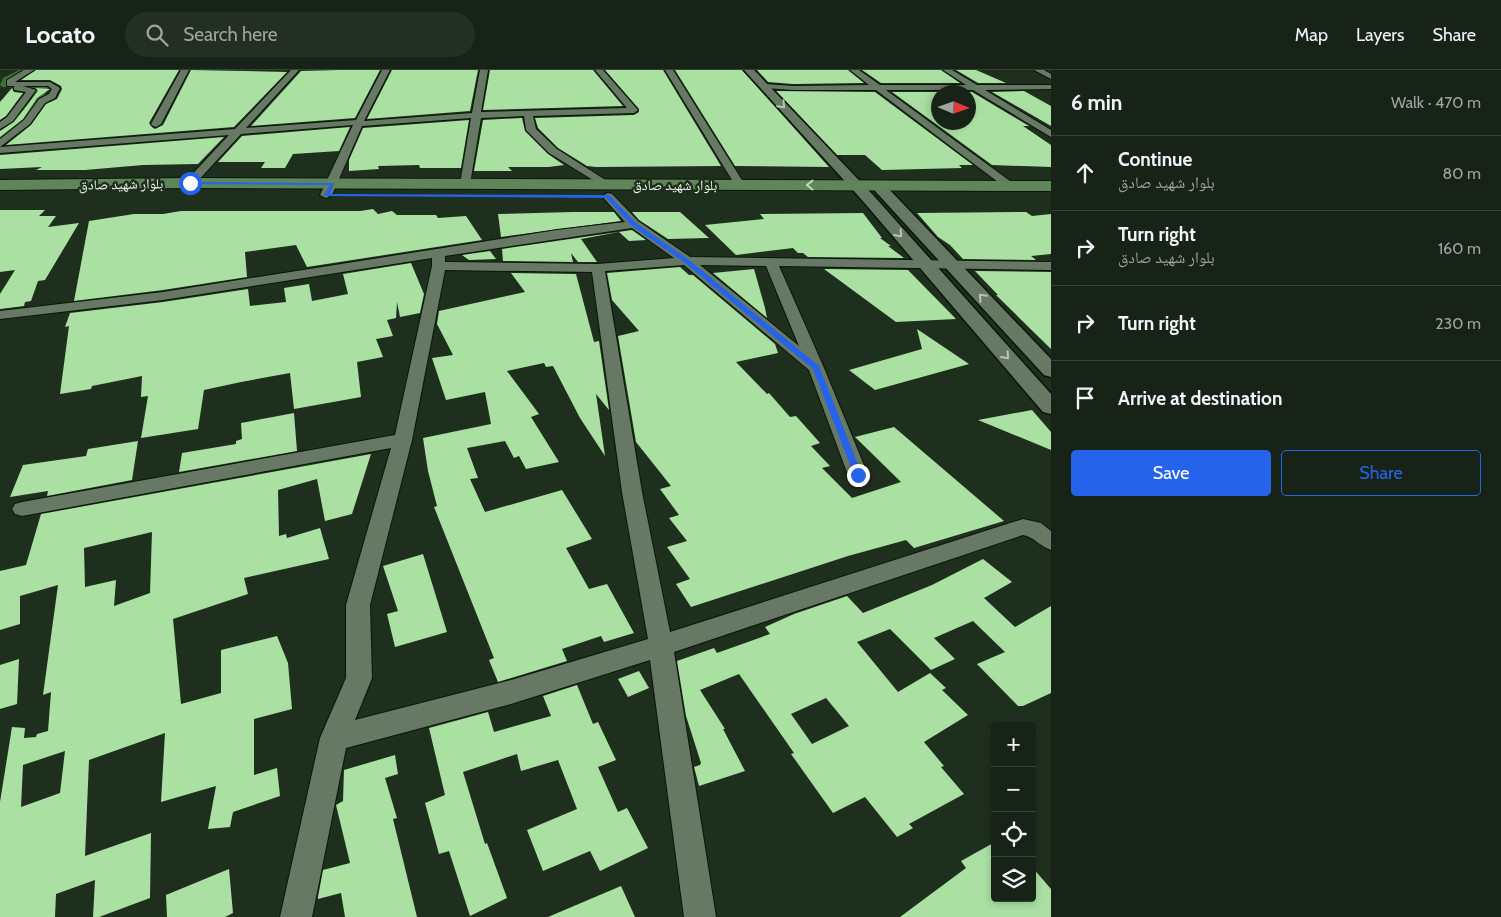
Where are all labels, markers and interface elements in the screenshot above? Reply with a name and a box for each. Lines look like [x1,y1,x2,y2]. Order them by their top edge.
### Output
search box [125,12,475,57]
text: Locato [25,20,95,49]
icon: search [143,21,171,49]
text: Search here [183,23,278,46]
text: Map [1295,24,1328,46]
text: Layers [1356,24,1405,46]
text: Share [1433,24,1476,46]
north arrow [931,85,976,130]
text: 6 min [1071,90,1122,115]
text: Walk · 470 m [1391,93,1481,112]
one-way arrow [777,100,786,109]
text: Continue [1118,148,1192,171]
icon: ahead [1071,159,1099,187]
text: 80 m [1443,164,1481,183]
route start [179,172,202,195]
text: بلوار شهید صادق [1118,173,1215,192]
street label: بلوار شهید صادق [79,174,164,194]
street label: بلوار شهید صادق [633,176,717,194]
one-way arrow [806,180,814,190]
text: Turn right [1118,223,1196,246]
one-way arrow [893,228,901,237]
icon: right [1071,234,1099,262]
text: 160 m [1438,239,1481,258]
text: بلوار شهید صادق [1118,248,1215,267]
one-way arrow [979,294,988,303]
icon: right [1071,309,1099,337]
text: Turn right [1118,312,1196,335]
text: 230 m [1435,314,1481,333]
one-way arrow [1000,350,1009,359]
icon: arrive [1071,384,1099,412]
text: Arrive at destination [1118,387,1282,410]
button: Save [1071,450,1271,496]
button: Share [1281,450,1481,496]
route end [847,464,870,487]
map controls [991,722,1036,902]
button: + [991,722,1036,767]
button: − [991,767,1036,812]
button: locate [991,812,1036,857]
button: layers [991,857,1036,902]

